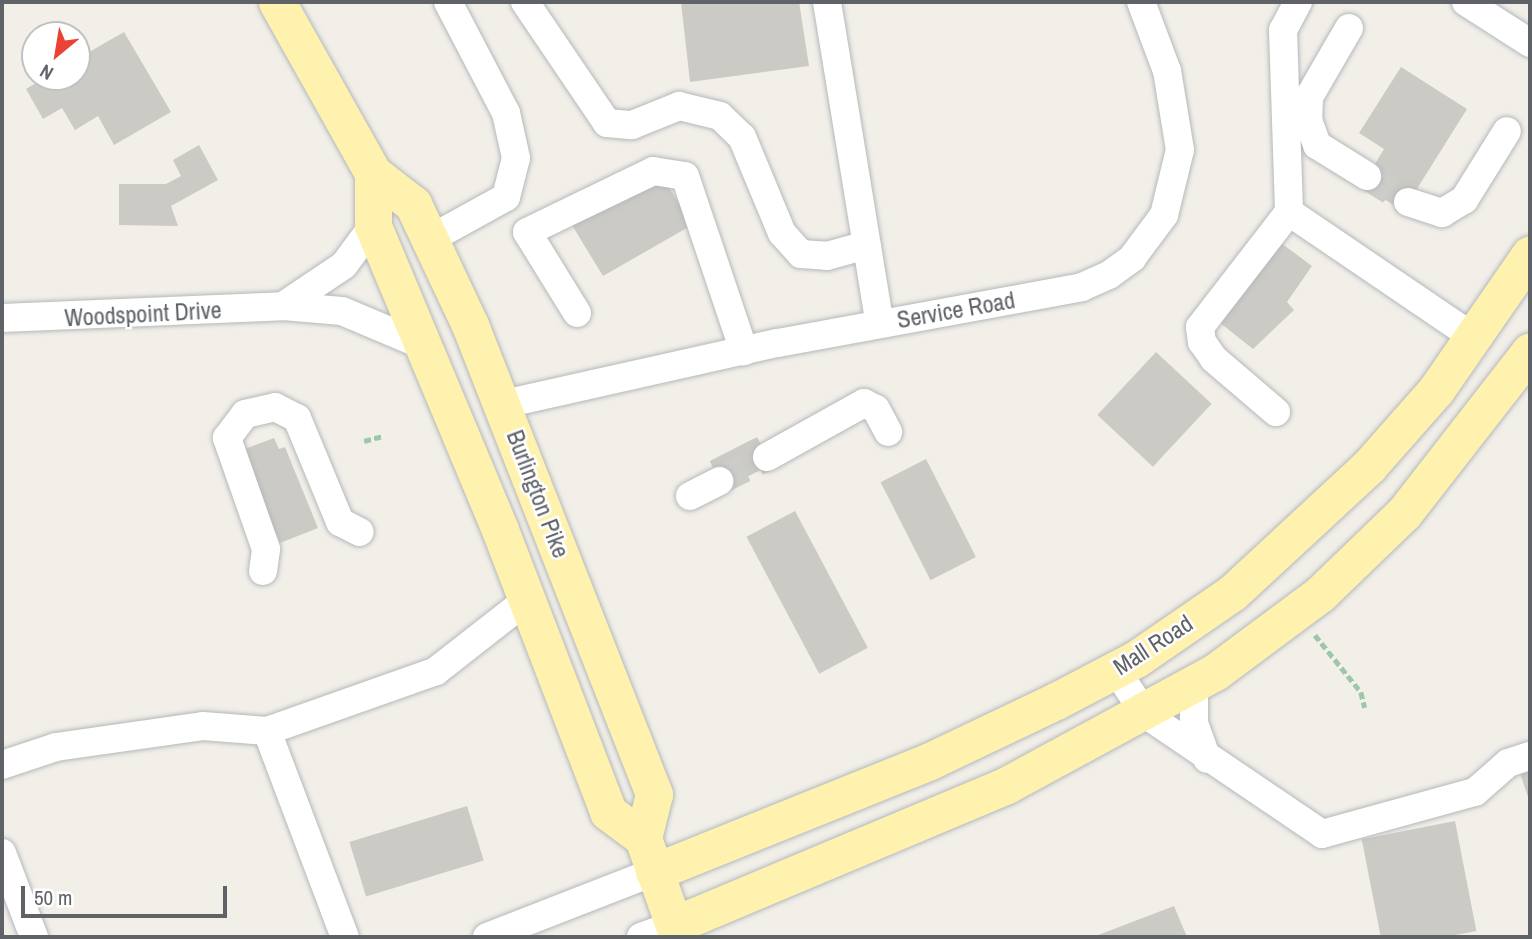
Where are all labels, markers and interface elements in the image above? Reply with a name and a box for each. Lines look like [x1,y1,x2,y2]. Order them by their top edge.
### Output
north arrow [21,21,91,91]
text: N [35,58,58,87]
street label: Service Road [895,285,1017,335]
street label: Woodspoint Drive [64,296,222,332]
street label: Burlington Pike [500,426,576,562]
street label: Mall Road [1108,609,1198,681]
scale bar [24,872,231,916]
text: 50 m [34,883,72,912]

